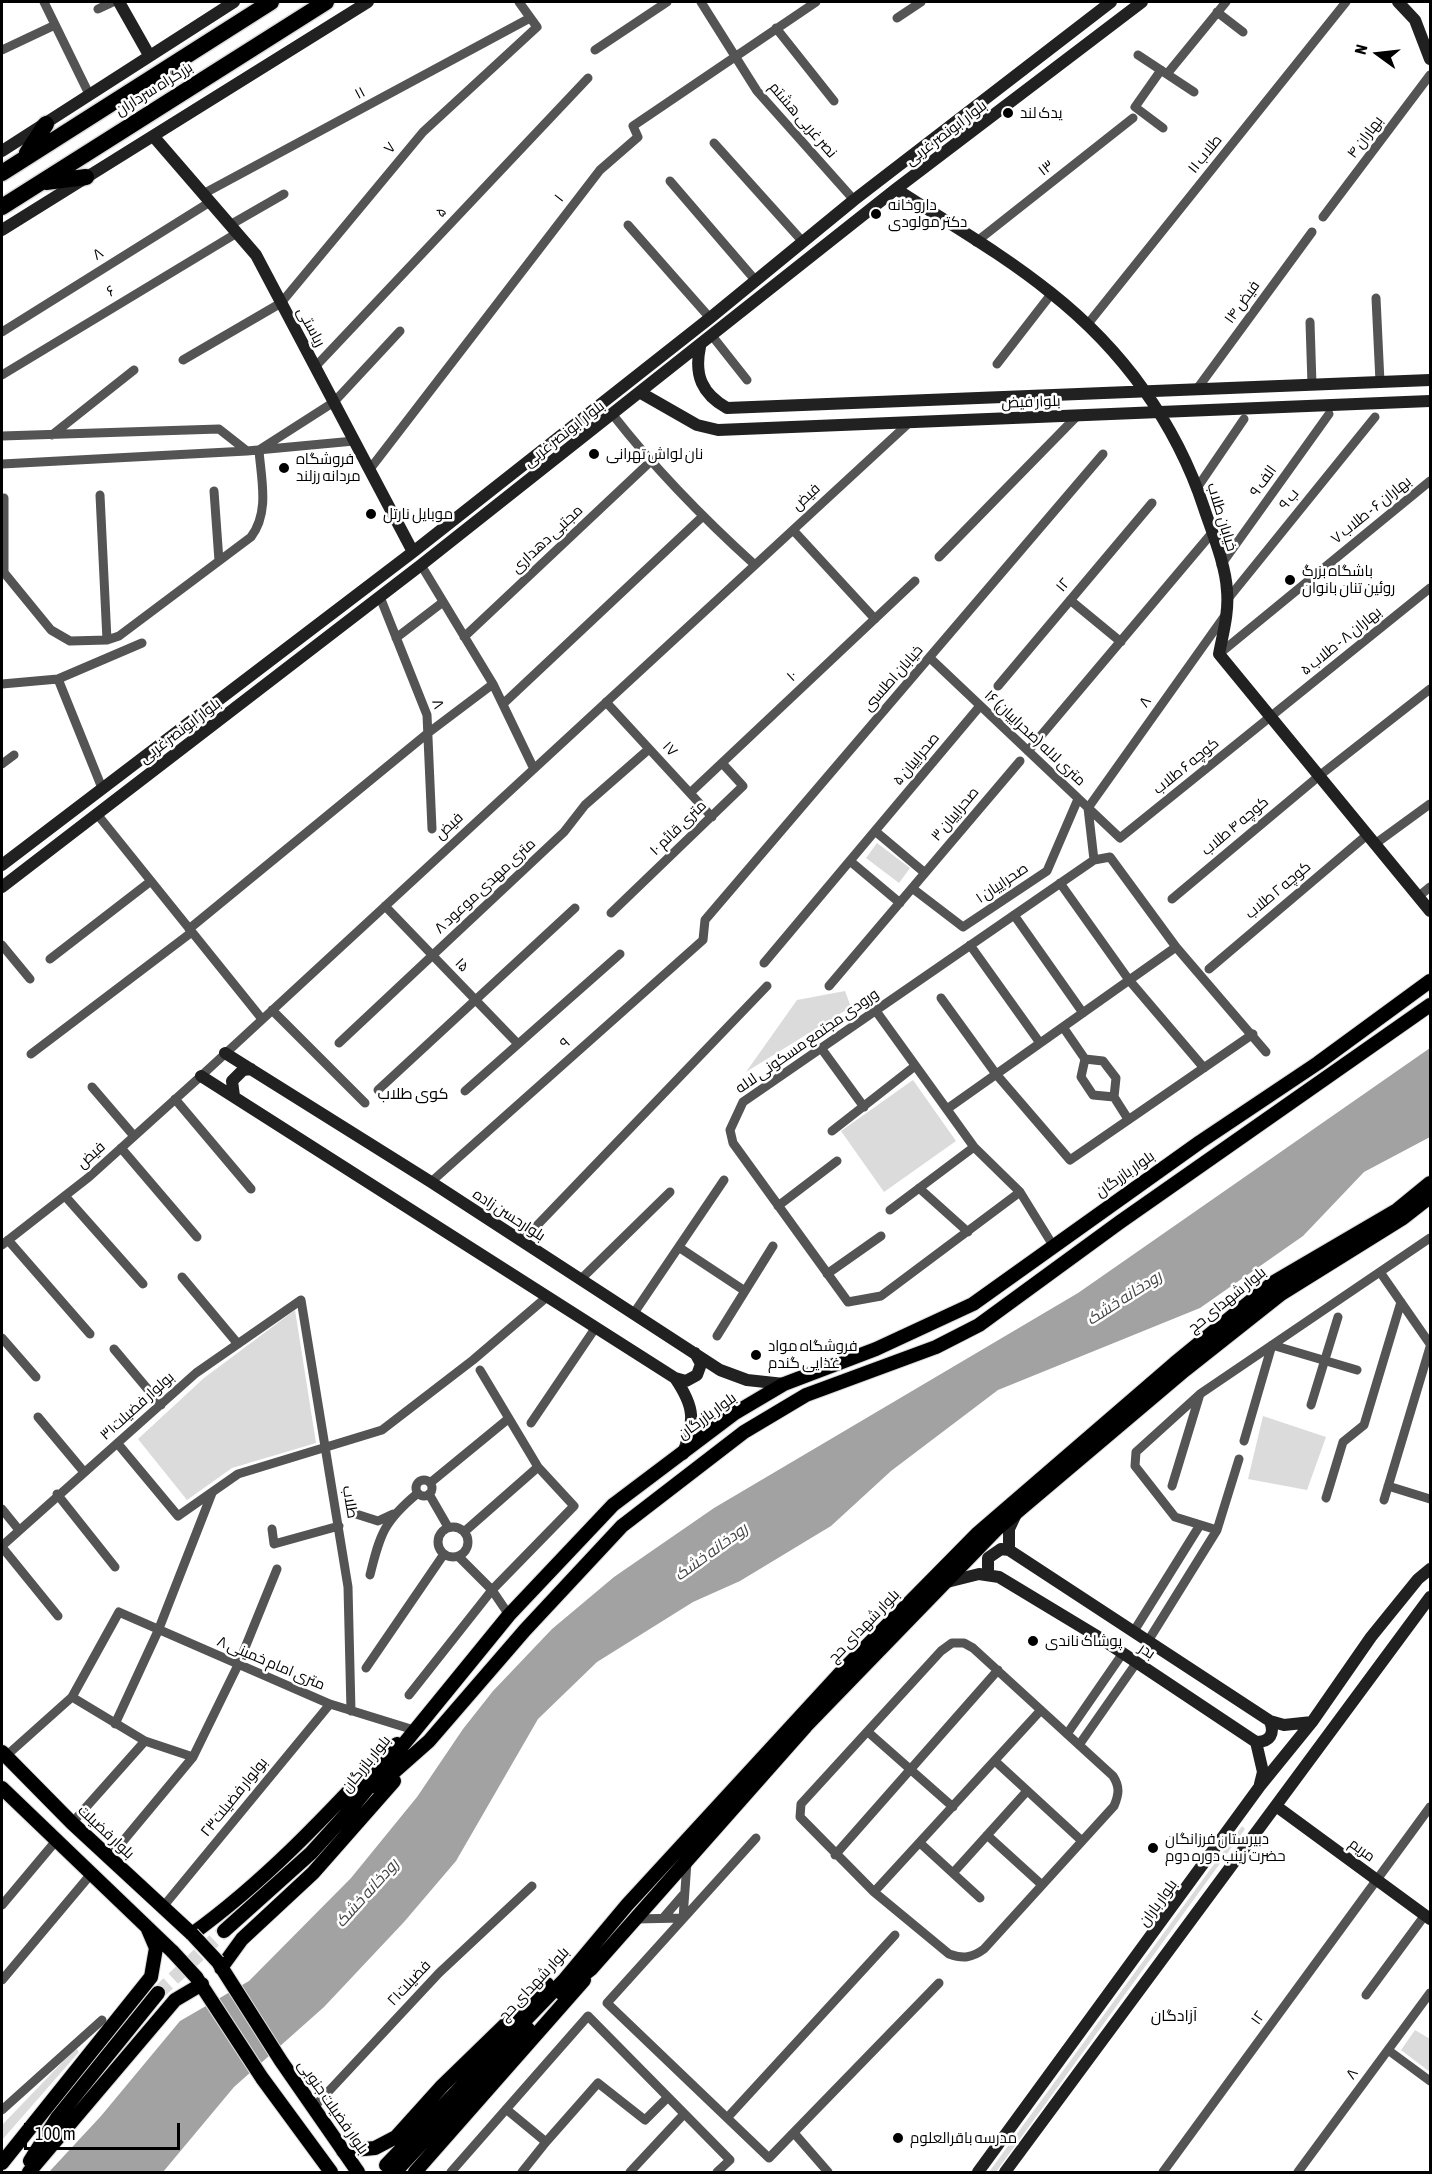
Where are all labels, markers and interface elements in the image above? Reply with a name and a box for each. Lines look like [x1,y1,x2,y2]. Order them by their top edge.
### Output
north arrow [1348,24,1408,84]
text: N [1351,42,1371,56]
street label: بزرگراه سرداران [112,58,196,120]
street label: نصر غربی هشتم [765,78,841,162]
street label: ۱۱ [352,83,368,103]
street label: بلوار ابونصر غربی [902,96,990,170]
place label: یدک لند [1020,104,1062,122]
marker: یدک لند [1001,106,1015,120]
street label: ۴ بهاران [1343,112,1387,162]
street label: طلاب ۱۱ [1184,131,1226,177]
street label: ۷ [380,139,400,157]
street label: ۱۳ [1035,156,1057,180]
street label: ۱ [550,191,568,205]
place label: داروخانه دکتر مولودی [888,196,967,231]
street label: ۵ [432,203,450,221]
marker: داروخانه دکتر مولودی [869,207,883,221]
street label: ۸ [89,244,107,264]
street label: فیض ۱۴ [1220,277,1264,327]
street label: ۶ [103,281,119,301]
street label: ریاستی [293,304,329,350]
street label: بلوار فیض [1001,392,1061,412]
street label: بلوار ابونصر غربی [520,397,608,471]
place label: نان لواش تهرانی [606,445,703,463]
marker: نان لواش تهرانی [587,447,601,461]
place label: فروشگاه مردانه رزلند [296,450,361,485]
marker: فروشگاه مردانه رزلند [277,461,291,475]
street label: ۹ الف [1246,462,1280,500]
street label: بهاران ۶ - طلاب ۷ [1327,472,1415,548]
street label: فیض [788,480,824,514]
street label: خیابان طلاب [1203,481,1241,553]
street label: ۹ ب [1275,485,1303,513]
street label: مجتبی دهداری [507,501,587,577]
place label: موبایل نارتل [383,505,453,523]
marker: موبایل نارتل [364,507,378,521]
place label: باشگاه بزرگ روئین تنان بانوان [1302,562,1395,597]
marker: باشگاه بزرگ روئین تنان بانوان [1283,573,1297,587]
street label: ۱۲ [1052,574,1074,596]
street label: بهاران ۸ - طلاب ۵ [1297,603,1385,679]
street label: خيابان اطلسى [859,641,927,715]
street label: ۱۰ [783,667,801,685]
street label: ۱۶ متری لاله (صحراییان) [980,686,1090,790]
street label: ۸ [1135,693,1155,711]
street label: بلوار ابونصر غربی [136,694,224,768]
street label: ۸ [428,697,448,711]
street label: ۵ صحراییان [889,729,943,789]
street label: کوچه ۶ طلاب [1149,734,1223,798]
street label: ۱۷ [659,738,681,760]
street label: صحراییان ۳ [927,783,983,845]
street label: کوچه ۴ طلاب [1198,793,1272,859]
street label: ۱۰ متری قائم [646,797,710,859]
street label: فیض [431,809,467,843]
street label: ۸ متری مهدی موعود [431,835,539,937]
street label: کوچه ۲ طلاب [1242,857,1314,923]
street label: صحراییان ۱ [972,859,1032,907]
street label: ۱۵ [451,954,473,976]
street label: ورودی مجتمع مسکونی لاله [732,985,882,1097]
street label: ۹ [556,1034,574,1052]
district label: کوی طلاب [377,1084,449,1104]
street label: فیض [73,1138,109,1172]
street label: بلوار بازرگان [1092,1147,1158,1201]
street label: بلوارحسن زاده [469,1185,549,1245]
street label: بلوار شهدای حج [1184,1263,1270,1337]
water label: رودخانه خشک [1083,1267,1165,1329]
place label: فروشگاه مواد غذایی گندم [768,1337,858,1372]
marker: فروشگاه مواد غذایی گندم [749,1348,763,1362]
street label: بولوار فضیلت۳۱ [96,1368,178,1444]
street label: بلوار بازرگان [674,1389,740,1443]
street label: طلاب [339,1484,361,1520]
water label: رودخانه خشک [671,1519,751,1585]
street label: بلوار شهدای حج [825,1586,903,1666]
street label: ۸ متری امام خمینی [214,1632,328,1694]
place label: پوشاک ناندی [1045,1632,1122,1650]
marker: پوشاک ناندی [1026,1634,1040,1648]
street label: بدر [1135,1639,1159,1663]
street label: بلوار بازرگان [338,1732,394,1796]
street label: بولوار فضیلت۲۳ [197,1754,271,1840]
street label: بلوار فضیلت [74,1801,138,1863]
place label: دبیرستان فرزانگان حضرت زینب دوره دوم [1165,1830,1286,1865]
street label: مریم [1345,1834,1379,1866]
marker: دبیرستان فرزانگان حضرت زینب دوره دوم [1146,1841,1160,1855]
water label: رودخانه خشک [331,1855,403,1931]
street label: بلوار باران [1135,1876,1181,1930]
street label: بلوار شهدای حج [495,1943,573,2025]
street label: فضیلت۲۱ [383,1956,435,2010]
district label: آزادگان [1151,2006,1197,2026]
street label: ۱۲ [1247,2008,1269,2028]
street label: بلوار فضیلت جنوبی [294,2056,372,2158]
street label: ۸ [1342,2065,1362,2083]
scale bar [27,2111,183,2149]
text: 100 m [35,2123,76,2144]
place label: مدرسه باقرالعلوم [910,2129,1017,2147]
marker: مدرسه باقرالعلوم [891,2131,905,2145]

